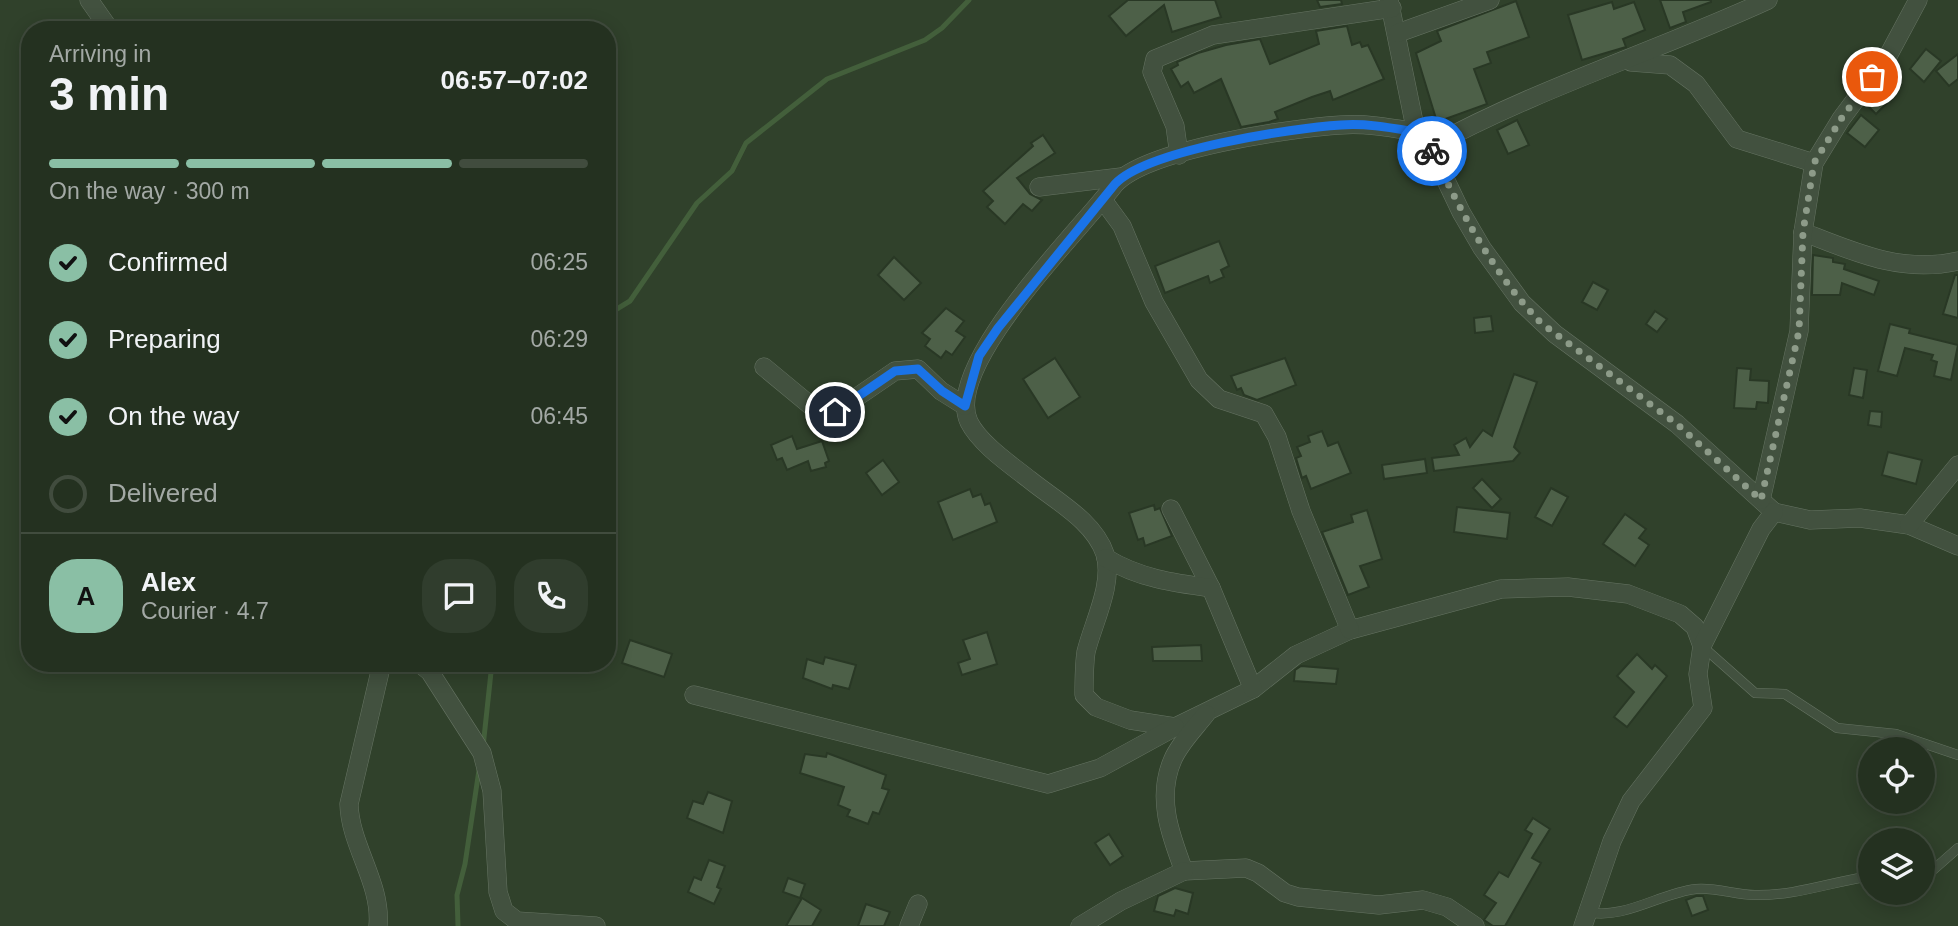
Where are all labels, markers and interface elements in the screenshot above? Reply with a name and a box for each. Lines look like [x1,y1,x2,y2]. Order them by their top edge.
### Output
text: Arriving in [49,41,151,67]
pin [1842,47,1902,107]
icon: bag [1853,58,1891,96]
text: 06:57–07:02 [441,65,588,95]
text: 3 min [49,68,169,120]
courier [1397,116,1467,186]
icon: bike [1413,132,1451,170]
text: On the way · 300 m [49,178,250,204]
icon: check [49,244,87,282]
text: Confirmed [108,247,228,277]
text: 06:25 [530,249,588,275]
icon: check [49,321,87,359]
text: Preparing [108,324,221,354]
text: 06:29 [530,326,588,352]
pin [805,382,865,442]
icon: home [816,393,854,431]
icon: check [49,398,87,436]
text: On the way [108,401,240,431]
text: 06:45 [530,403,588,429]
text: Delivered [108,478,218,508]
button: chat [422,559,496,633]
button: phone [514,559,588,633]
text: Alex [141,567,196,597]
text: A [77,581,95,611]
text: Courier · 4.7 [141,598,269,624]
map controls [1858,737,1935,905]
button: locate [1858,737,1935,814]
button: layers [1858,828,1935,905]

